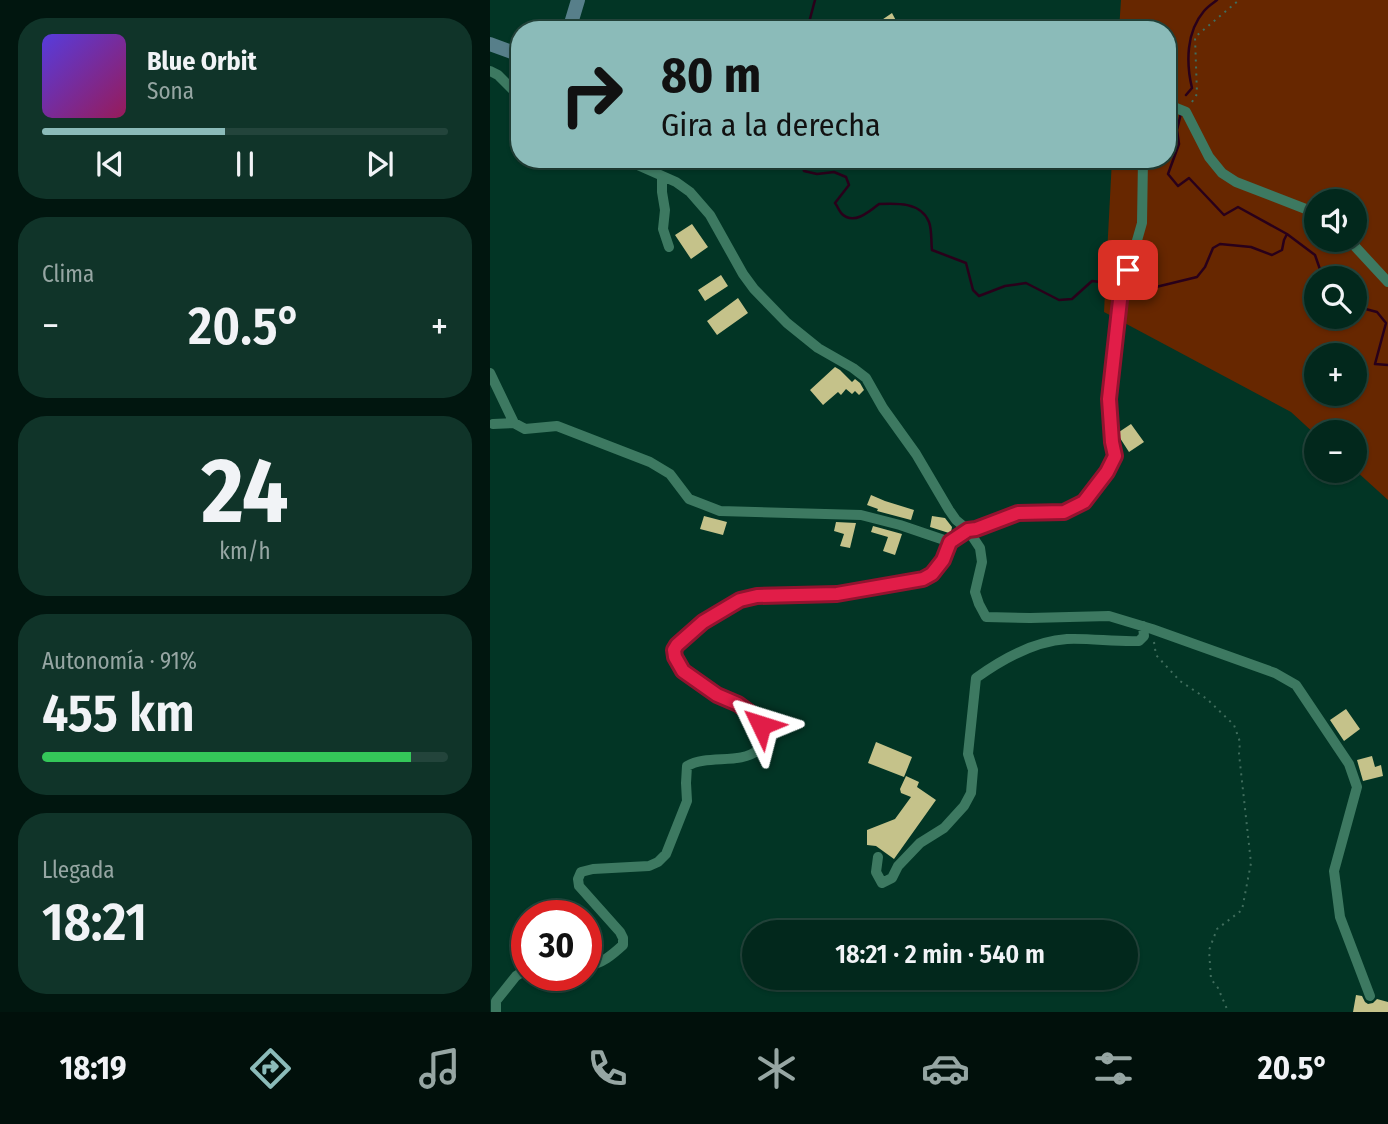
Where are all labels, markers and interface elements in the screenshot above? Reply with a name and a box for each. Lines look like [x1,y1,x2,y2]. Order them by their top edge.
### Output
text: Blue Orbit [147,46,257,77]
text: 80 m [661,46,761,105]
icon: right [546,49,637,140]
text: Sona [147,77,194,105]
text: Gira a la derecha [661,106,881,144]
icon: previous [91,145,129,183]
icon: pause [226,145,264,183]
icon: next [361,145,399,183]
map controls [1304,189,1367,483]
button: sound [1304,189,1367,252]
pin [1098,240,1158,300]
icon: arrive [1109,251,1147,289]
text: Clima [42,260,94,288]
button: search [1304,266,1367,329]
text: 20.5° [188,295,302,358]
text: − [42,303,59,349]
text: + [431,303,448,349]
button: + [1304,343,1367,406]
button: − [1304,420,1367,483]
text: 24 [201,437,289,546]
text: km/h [219,537,271,565]
text: Autonomía · 91% [42,647,197,675]
text: 455 km [42,682,195,745]
position arrow [724,688,798,762]
text: Llegada [42,856,114,884]
text: 18:21 [42,891,147,954]
speed limit sign: 30 [511,900,602,991]
text: 18:21 · 2 min · 540 m [835,939,1045,970]
icon: directions [246,1044,295,1093]
icon: music [415,1044,464,1093]
icon: phone [583,1044,632,1093]
icon: climate [752,1044,801,1093]
icon: car [921,1044,970,1093]
icon: filters [1089,1044,1138,1093]
text: 18:19 [60,1049,127,1087]
text: 20.5° [1258,1049,1328,1087]

